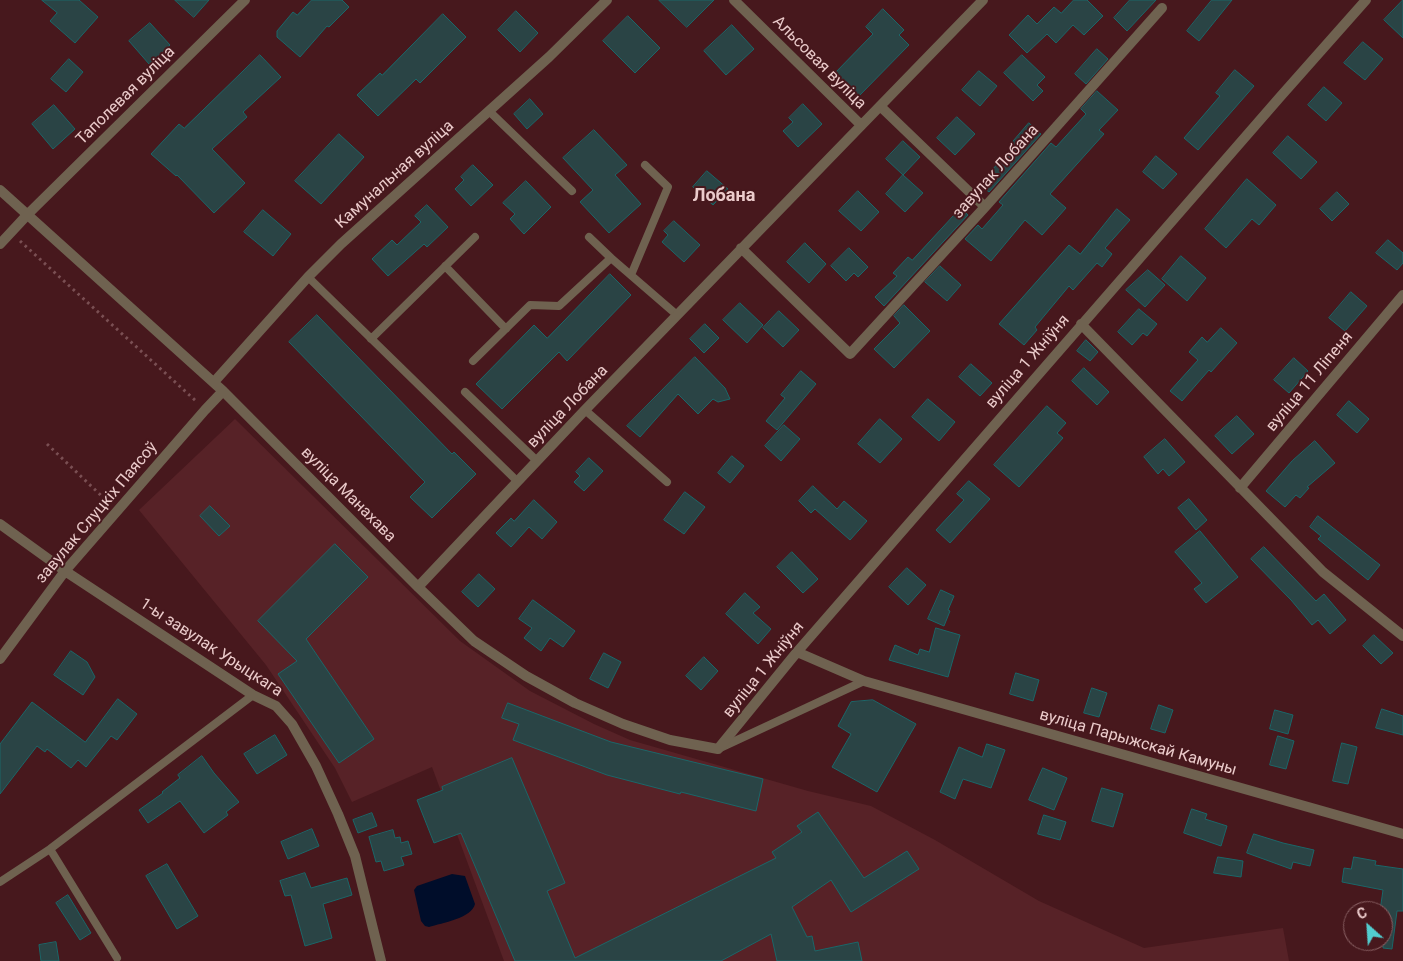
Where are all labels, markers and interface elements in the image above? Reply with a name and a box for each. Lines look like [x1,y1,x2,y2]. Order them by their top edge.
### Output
street label: Альсовая вуліца [768,12,870,114]
street label: Таполевая вуліца [73,43,179,149]
street label: Камунальная вуліца [332,117,458,233]
street label: завулак Лобана [949,121,1043,223]
district label: Лобана [693,185,755,207]
street label: вуліца 1 Жніўня [982,311,1074,413]
street label: вуліца 11 Ліпеня [1263,328,1357,436]
street label: вуліца Лобана [524,362,612,452]
street label: завулак Слуцкіх Паясоў [32,438,162,588]
street label: вуліца Манахава [296,443,400,547]
street label: 1-ы завулак Урыцкага [136,595,286,701]
street label: вуліца 1 Жніўня [719,618,809,722]
street label: вуліца Парыжскай Камуны [1037,706,1239,780]
north arrow [1343,901,1393,951]
text: С [1354,904,1369,923]

